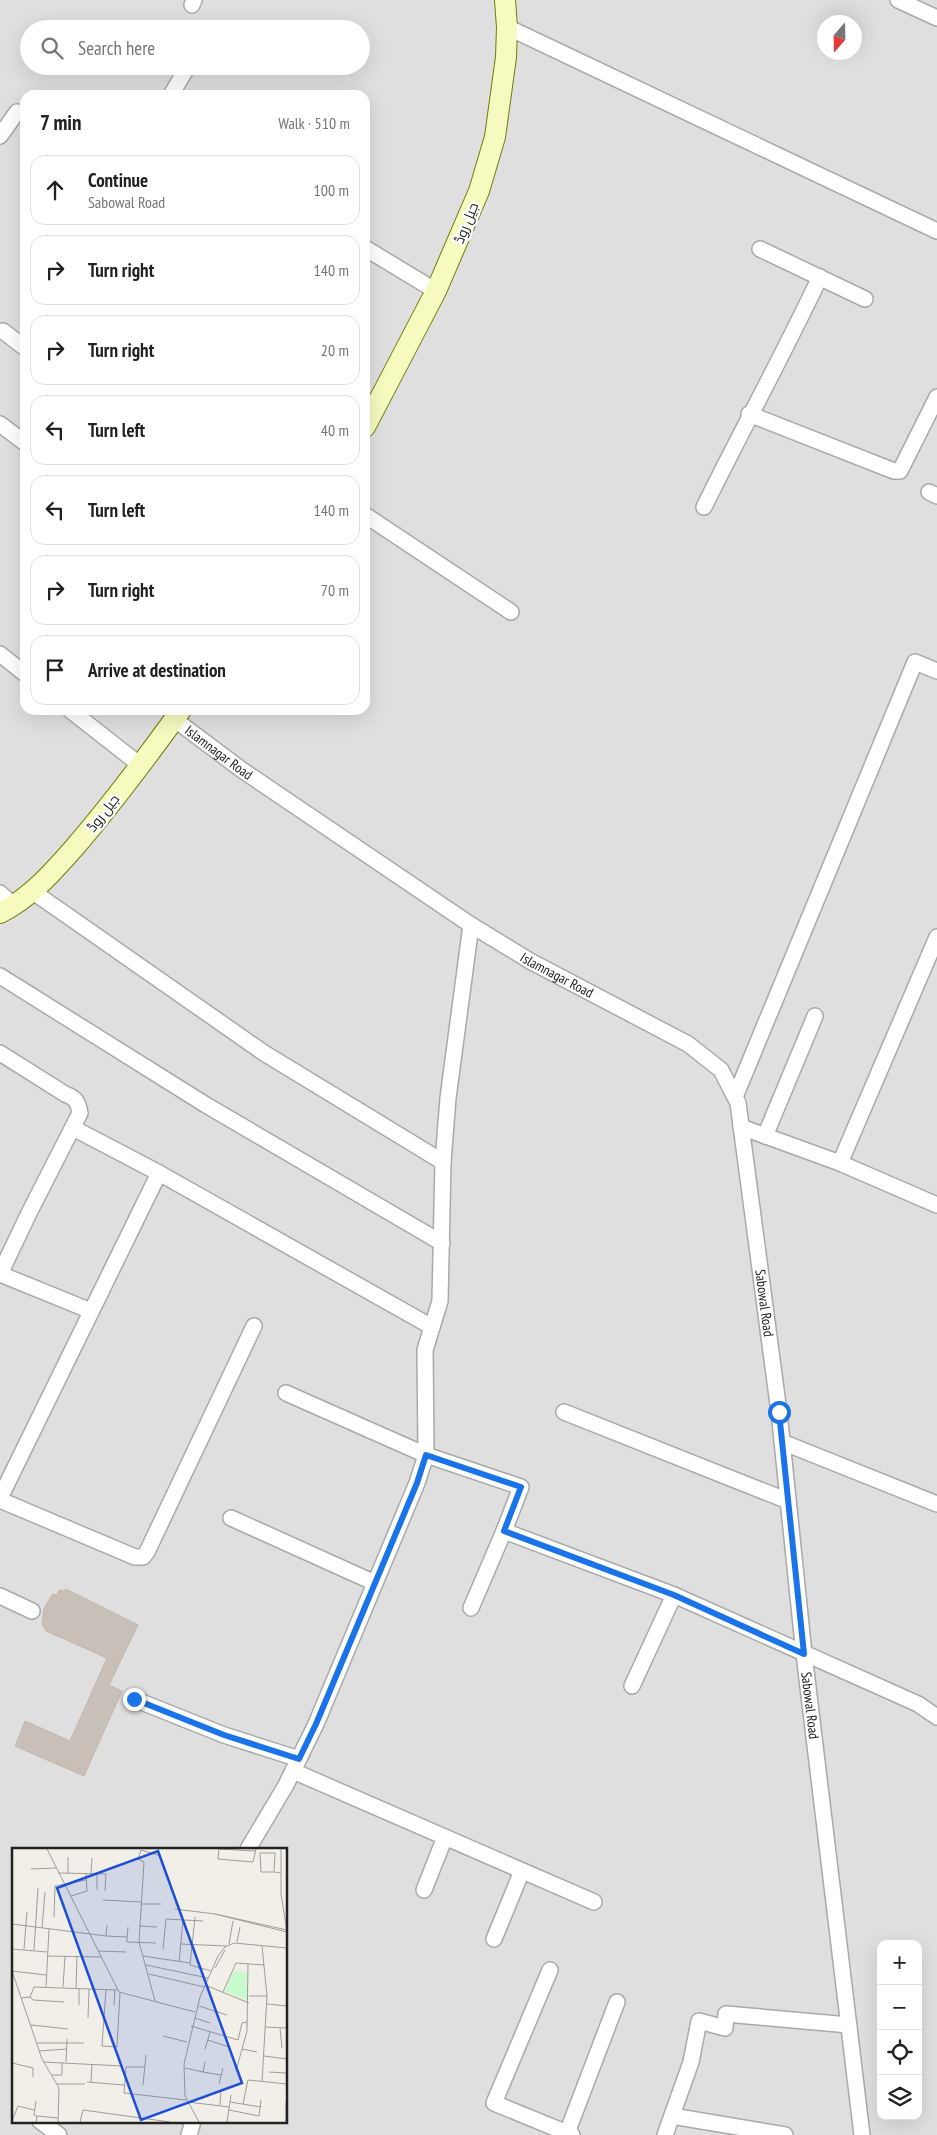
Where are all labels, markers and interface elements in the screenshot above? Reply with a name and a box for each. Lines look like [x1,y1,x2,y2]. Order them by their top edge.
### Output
north arrow [817,15,862,60]
search box [20,20,370,75]
icon: search [38,34,66,62]
text: Search here [78,36,155,60]
text: 7 min [40,109,82,136]
text: Walk · 510 m [278,113,350,133]
text: Continue [88,168,148,192]
icon: ahead [41,176,69,204]
text: 100 m [314,180,349,200]
text: Sabowal Road [88,192,165,212]
street label: جیل روڈ [450,200,482,246]
icon: right [41,256,69,284]
text: Turn right [88,258,154,282]
text: 140 m [314,260,349,280]
icon: right [41,336,69,364]
text: Turn right [88,338,154,362]
text: 20 m [321,340,349,360]
icon: left [41,416,69,444]
text: Turn left [88,418,145,442]
text: 40 m [321,420,349,440]
icon: left [41,496,69,524]
text: Turn left [88,498,145,522]
text: 140 m [314,500,349,520]
icon: right [41,576,69,604]
text: Turn right [88,578,154,602]
text: 70 m [321,580,349,600]
icon: arrive [41,656,69,684]
text: Arrive at destination [88,658,226,682]
street label: Islamnagar Road [181,721,256,784]
street label: جیل روڈ [83,791,123,835]
street label: Islamnagar Road [517,948,597,1002]
street label: Sabowal Road [751,1268,778,1338]
route start [768,1401,791,1424]
street label: Sabowal Road [797,1671,823,1740]
route end [123,1688,146,1711]
inset map [12,1848,288,2122]
map controls [877,1940,922,2120]
button: + [877,1940,922,1985]
button: − [877,1985,922,2030]
button: locate [877,2030,922,2075]
button: layers [877,2075,922,2120]

